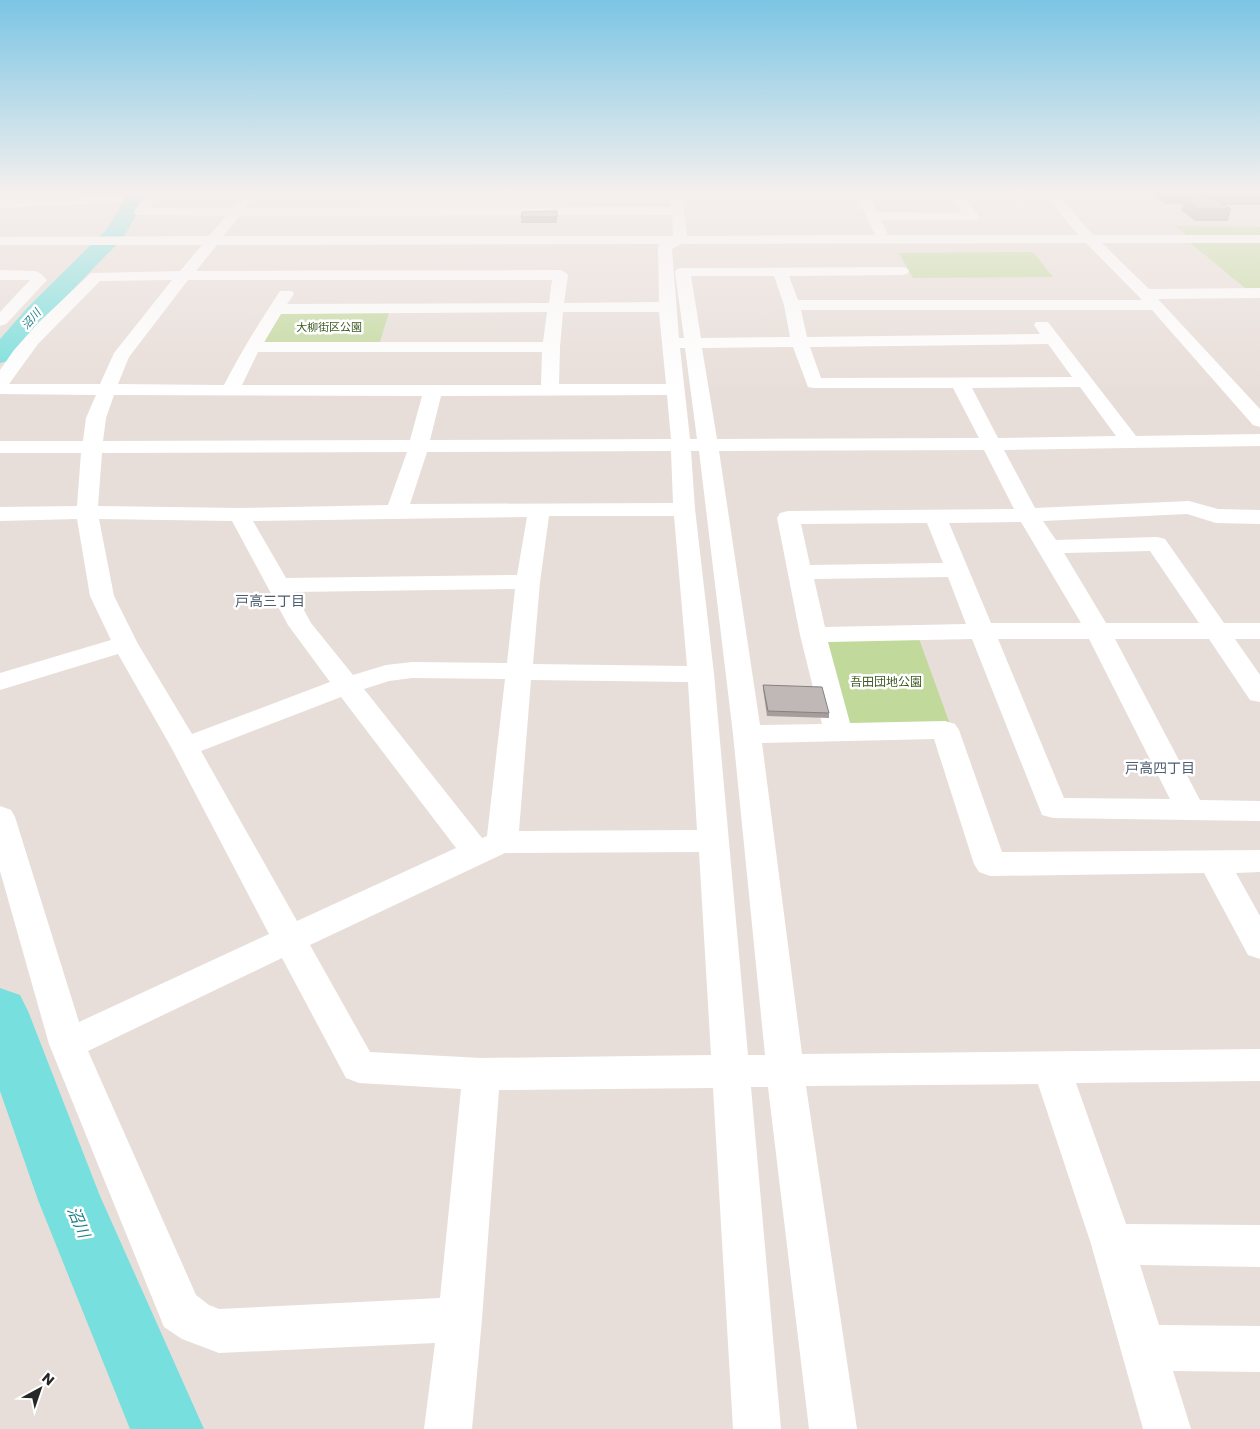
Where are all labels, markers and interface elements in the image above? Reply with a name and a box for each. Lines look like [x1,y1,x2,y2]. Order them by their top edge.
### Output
water label: 沼川 [18,305,45,333]
park label: 大柳街区公園 [296,319,362,335]
district label: 戸高三丁目 [235,591,305,611]
park label: 吾田団地公園 [850,673,922,690]
district label: 戸高四丁目 [1125,758,1195,778]
water label: 沼川 [62,1203,96,1243]
north arrow [15,1364,65,1414]
text: N [38,1368,59,1390]

